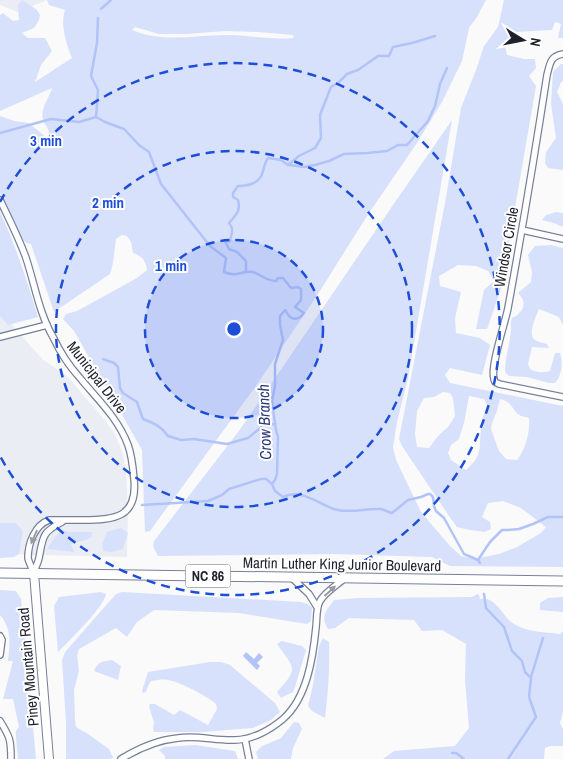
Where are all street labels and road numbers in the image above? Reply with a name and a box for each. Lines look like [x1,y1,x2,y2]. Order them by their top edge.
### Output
street label: Windsor Circle [489,205,523,289]
street label: Municipal Drive [62,337,132,418]
street label: Martin Luther King Junior Boulevard [243,552,441,576]
road number: NC 86 [186,564,230,588]
street label: Piney Mountain Road [12,607,44,727]

